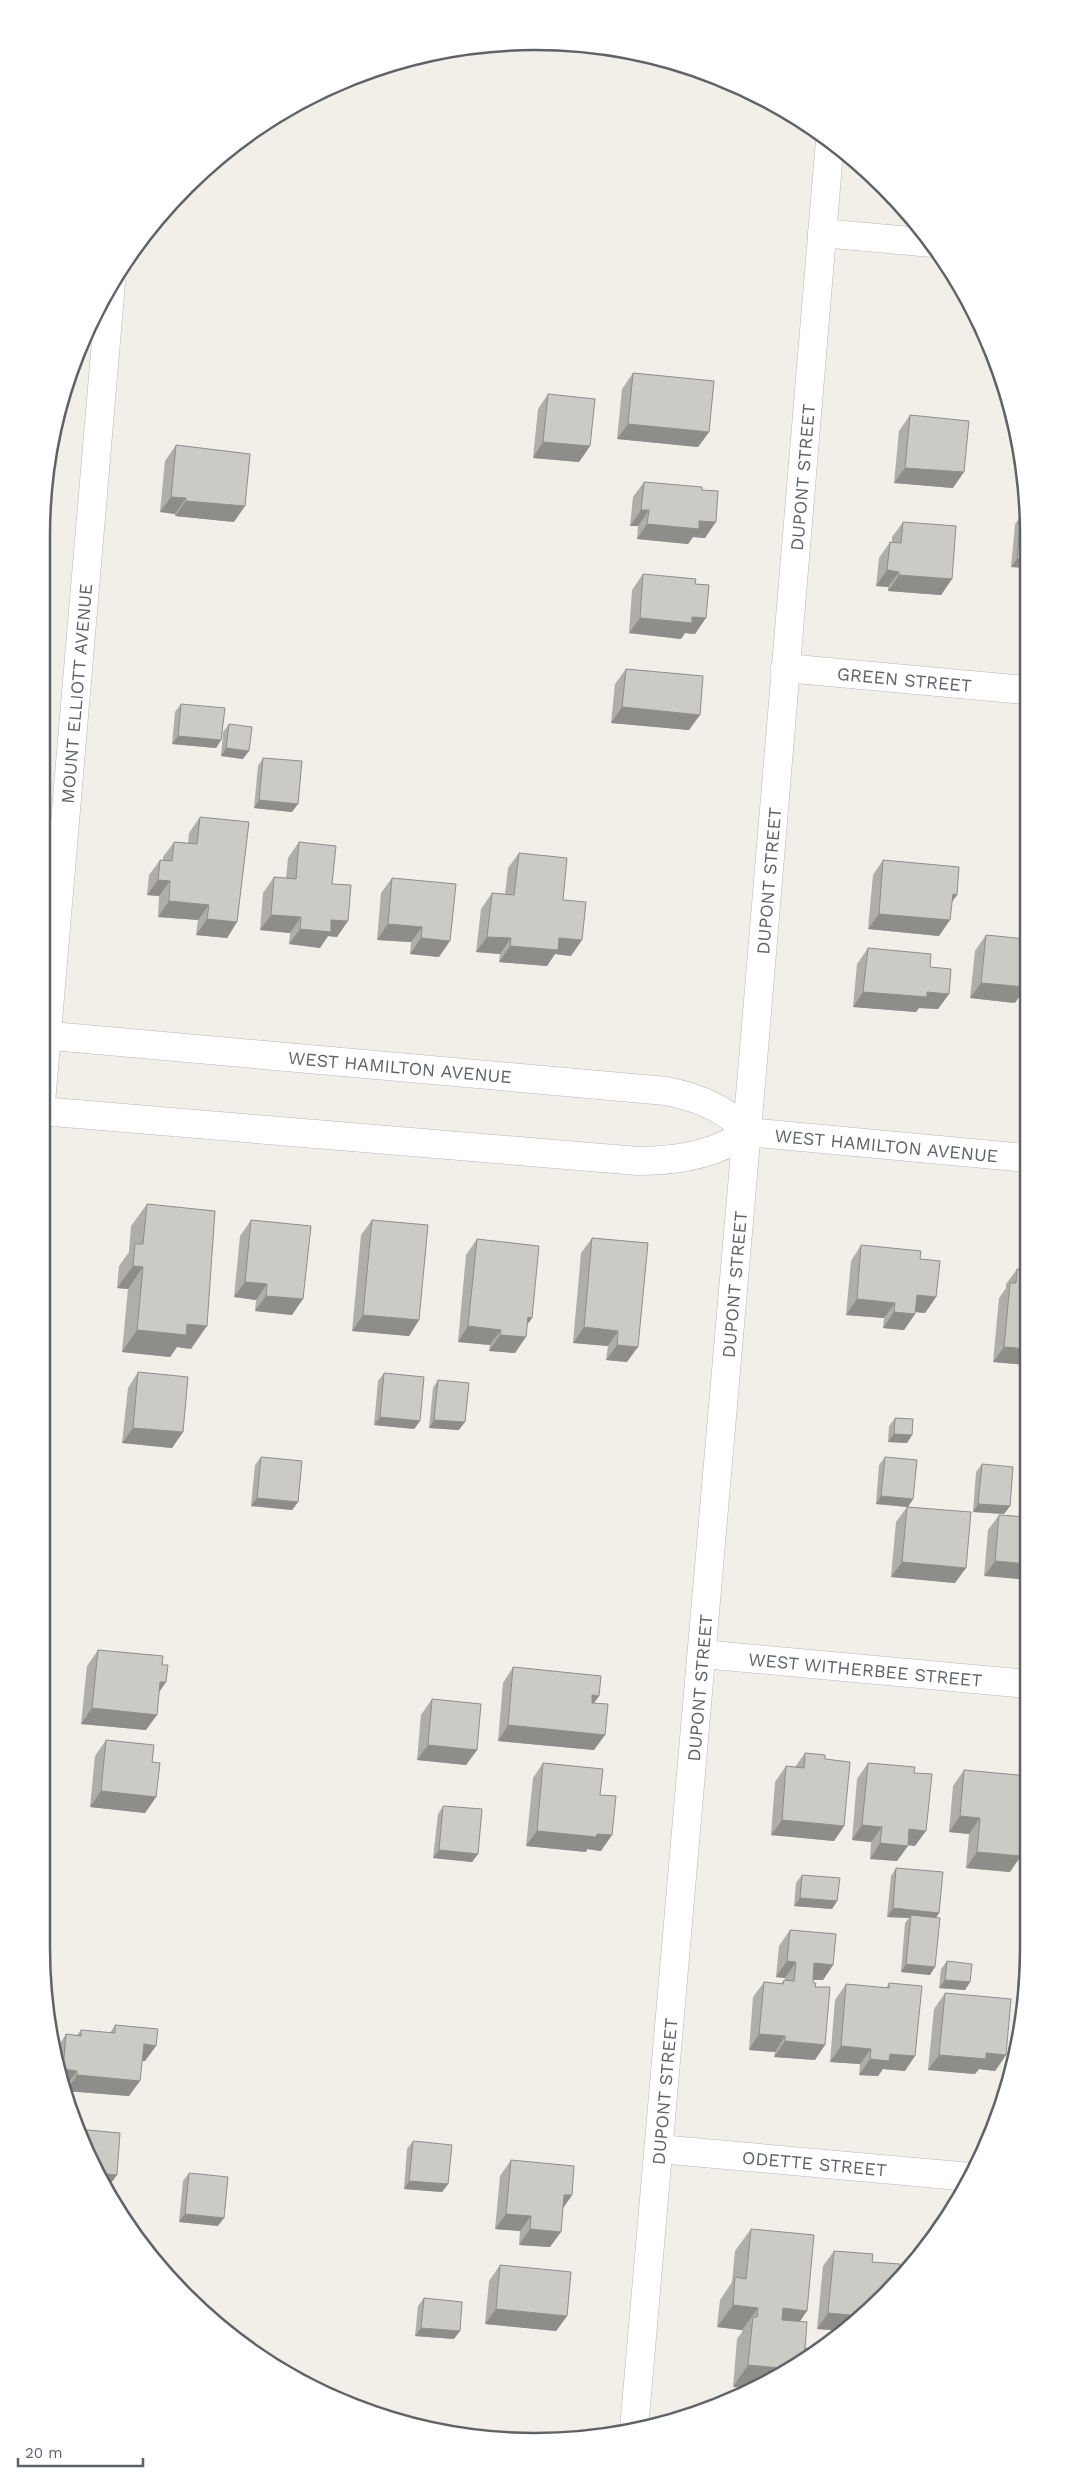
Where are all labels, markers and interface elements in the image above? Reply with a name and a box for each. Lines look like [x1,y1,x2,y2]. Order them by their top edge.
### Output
street label: DUPONT STREET [785,403,819,552]
street label: MOUNT ELLIOTT AVENUE [56,583,96,804]
street label: GREEN STREET [836,662,973,696]
street label: DUPONT STREET [752,806,785,955]
street label: WEST HAMILTON AVENUE [287,1047,513,1087]
street label: WEST HAMILTON AVENUE [774,1124,999,1166]
street label: DUPONT STREET [717,1210,751,1359]
street label: DUPONT STREET [682,1613,716,1762]
street label: WEST WITHERBEE STREET [747,1648,983,1690]
street label: DUPONT STREET [647,2017,681,2166]
street label: ODETTE STREET [741,2146,888,2180]
scale bar [18,2436,142,2468]
text: 20 m [25,2444,63,2462]

